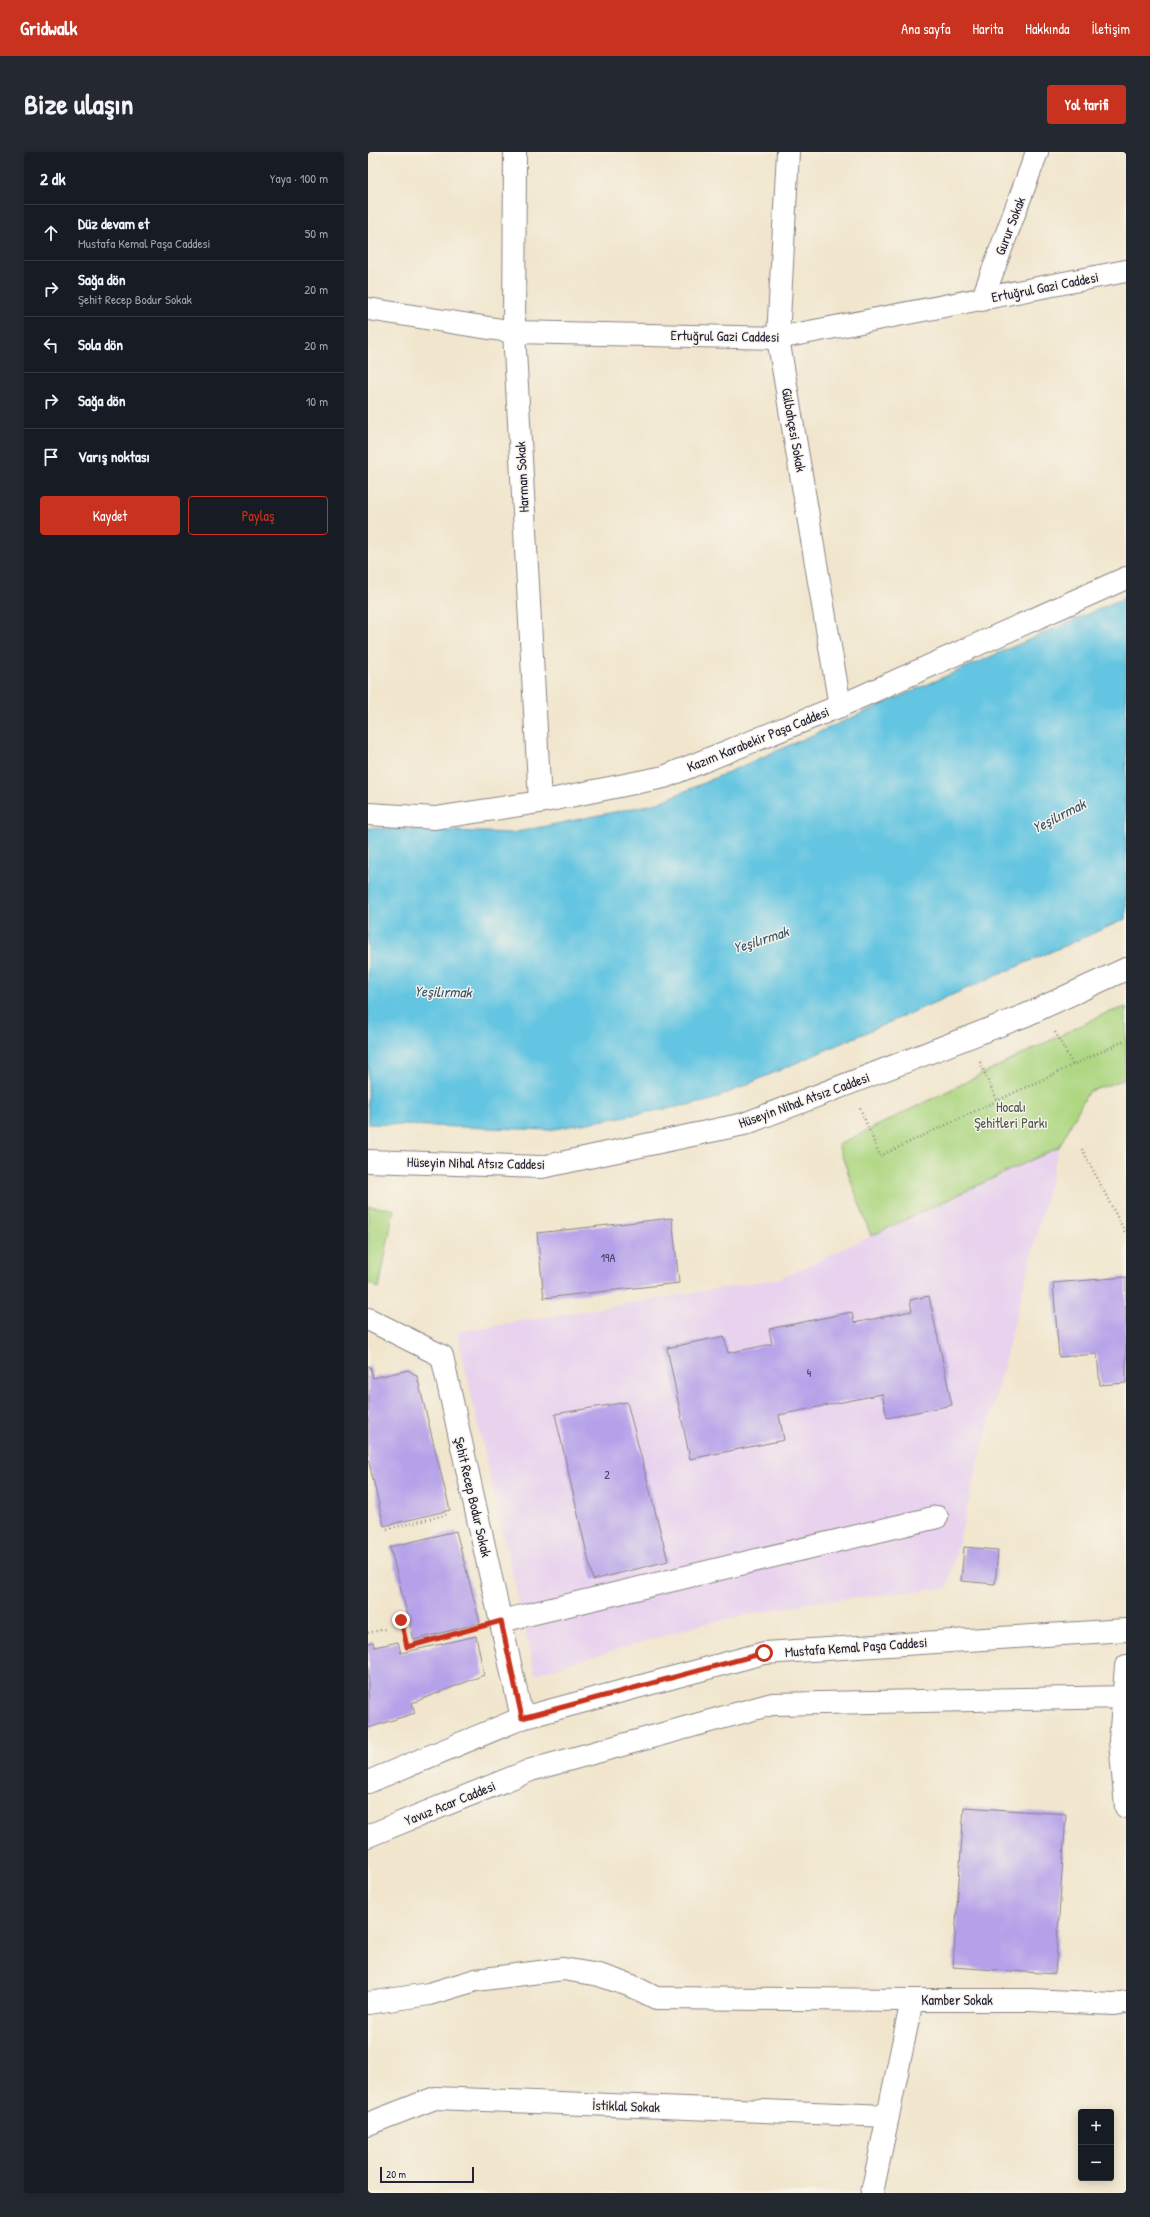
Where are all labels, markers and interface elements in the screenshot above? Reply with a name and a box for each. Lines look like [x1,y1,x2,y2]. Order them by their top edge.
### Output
text: Gridwalk [20,15,77,41]
text: Ana sayfa [901,19,950,38]
text: Harita [972,19,1003,38]
text: Hakkında [1025,19,1069,38]
text: İletişim [1091,19,1130,38]
text: Bize ulaşın [24,85,133,123]
button: Yol tarifi [1047,85,1126,124]
text: 2 dk [40,167,66,190]
text: Yaya · 100 m [270,169,328,187]
street label: Gurur Sokak [990,194,1029,258]
text: Düz devam et [78,213,149,234]
icon: ahead [40,222,62,244]
text: 50 m [305,224,328,242]
text: Mustafa Kemal Paşa Caddesi [78,234,211,252]
street label: Ertuğrul Gazi Caddesi [990,267,1100,307]
text: Sağa dön [78,269,125,290]
icon: right [40,278,62,300]
text: 20 m [304,280,328,298]
text: Şehit Recep Bodur Sokak [78,290,192,308]
street label: Ertuğrul Gazi Caddesi [670,325,780,347]
icon: left [40,334,62,356]
text: Sola dön [78,334,123,355]
text: 20 m [304,336,328,354]
street label: Gülbahçesi Sokak [778,386,811,474]
icon: right [40,390,62,412]
text: Sağa dön [78,390,125,411]
text: 10 m [306,392,328,410]
street label: Harman Sokak [510,441,533,513]
icon: arrive [40,446,62,468]
text: Varış noktası [78,446,150,467]
button: Kaydet [40,496,180,535]
button: Paylaş [188,496,328,535]
street label: Kazım Karabekir Paşa Caddesi [684,701,832,776]
water label: Yeşilırmak [1029,792,1091,838]
water label: Yeşilırmak [730,920,793,958]
water label: Yeşilırmak [414,981,474,1003]
street label: Hüseyin Nihal Atsız Caddesi [736,1067,872,1133]
park label: Hocalı Şehitleri Parkı [974,1097,1048,1132]
street label: Hüseyin Nihal Atsız Caddesi [407,1152,545,1174]
house number: 19A [601,1249,615,1266]
house number: 4 [807,1364,812,1381]
street label: Şehit Recep Bodur Sokak [449,1435,497,1559]
house number: 2 [604,1466,610,1483]
route end [392,1611,410,1629]
street label: Mustafa Kemal Paşa Caddesi [784,1632,928,1661]
route start [755,1644,773,1662]
street label: Yavuz Acar Caddesi [401,1776,498,1829]
street label: Kamber Sokak [921,1990,993,2009]
street label: İstiklal Sokak [592,2095,660,2116]
map controls [1078,2109,1114,2181]
button: + [1078,2109,1114,2145]
button: − [1078,2145,1114,2181]
scale bar [380,2165,474,2184]
text: 20 m [386,2167,406,2181]

